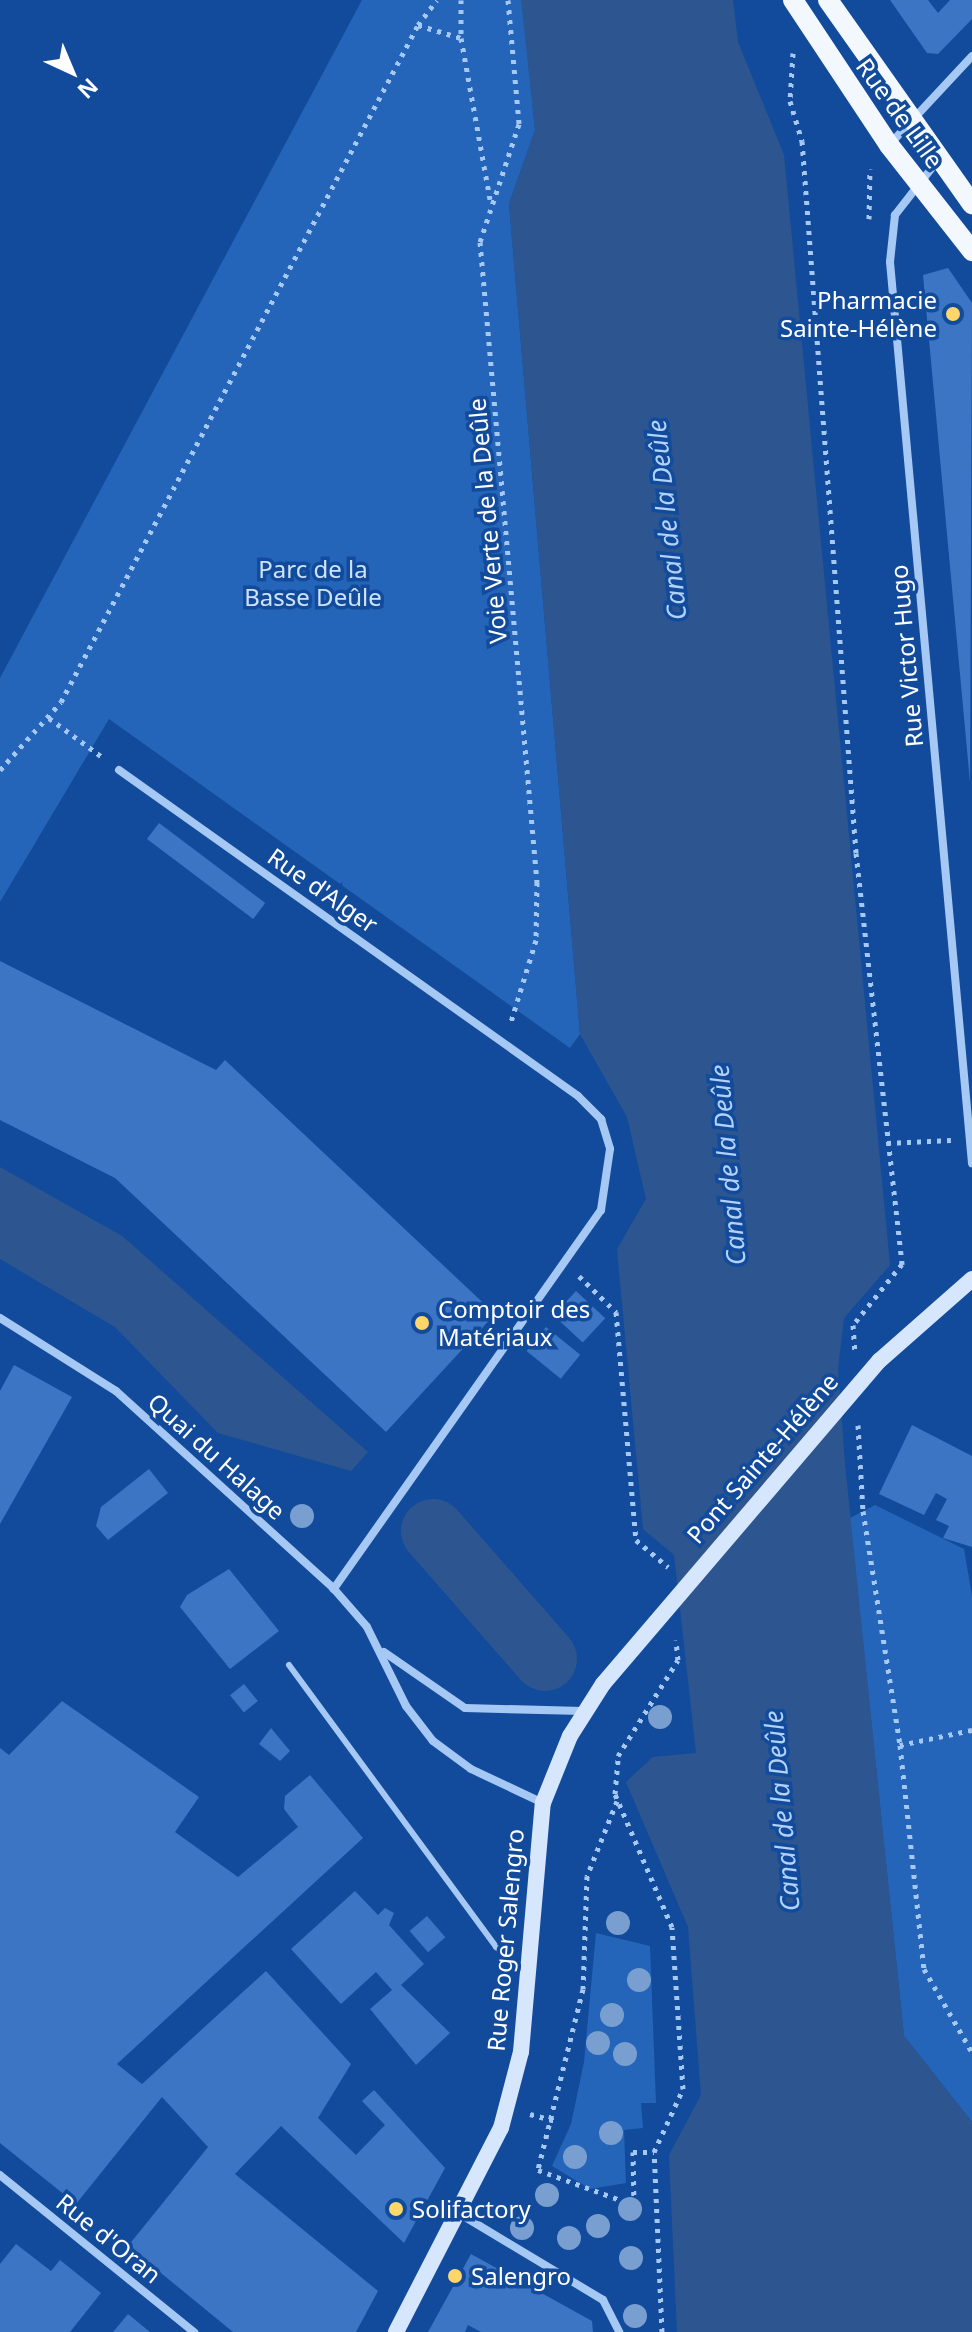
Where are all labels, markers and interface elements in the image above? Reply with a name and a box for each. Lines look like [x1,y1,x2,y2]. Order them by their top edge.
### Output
north arrow [32,32,112,112]
street label: Rue de Lille [851,52,949,174]
text: N [72,72,106,106]
place label: Pharmacie Sainte-Hélène [780,286,937,342]
marker: Pharmacie Sainte-Hélène [944,305,962,323]
street label: Voie Verte de la Deûle [462,397,512,645]
water label: Canal de la Deûle [641,418,693,622]
park label: Parc de la Basse Deûle [244,555,382,611]
street label: Rue Victor Hugo [884,564,928,748]
street label: Rue d'Alger [262,842,384,938]
water label: Canal de la Deûle [704,1063,752,1267]
place label: Comptoir des Matériaux [438,1295,590,1351]
marker: Comptoir des Matériaux [413,1314,431,1332]
street label: Pont Sainte-Hélène [680,1367,844,1549]
street label: Quai du Halage [143,1387,291,1525]
water label: Canal de la Deûle [758,1709,806,1913]
street label: Rue Roger Salengro [481,1827,529,2053]
street label: Rue d'Oran [51,2187,167,2289]
place label: Solifactory [412,2195,531,2223]
marker: Solifactory [387,2200,405,2218]
place label: Salengro [471,2262,571,2290]
marker: Salengro [446,2267,464,2285]

